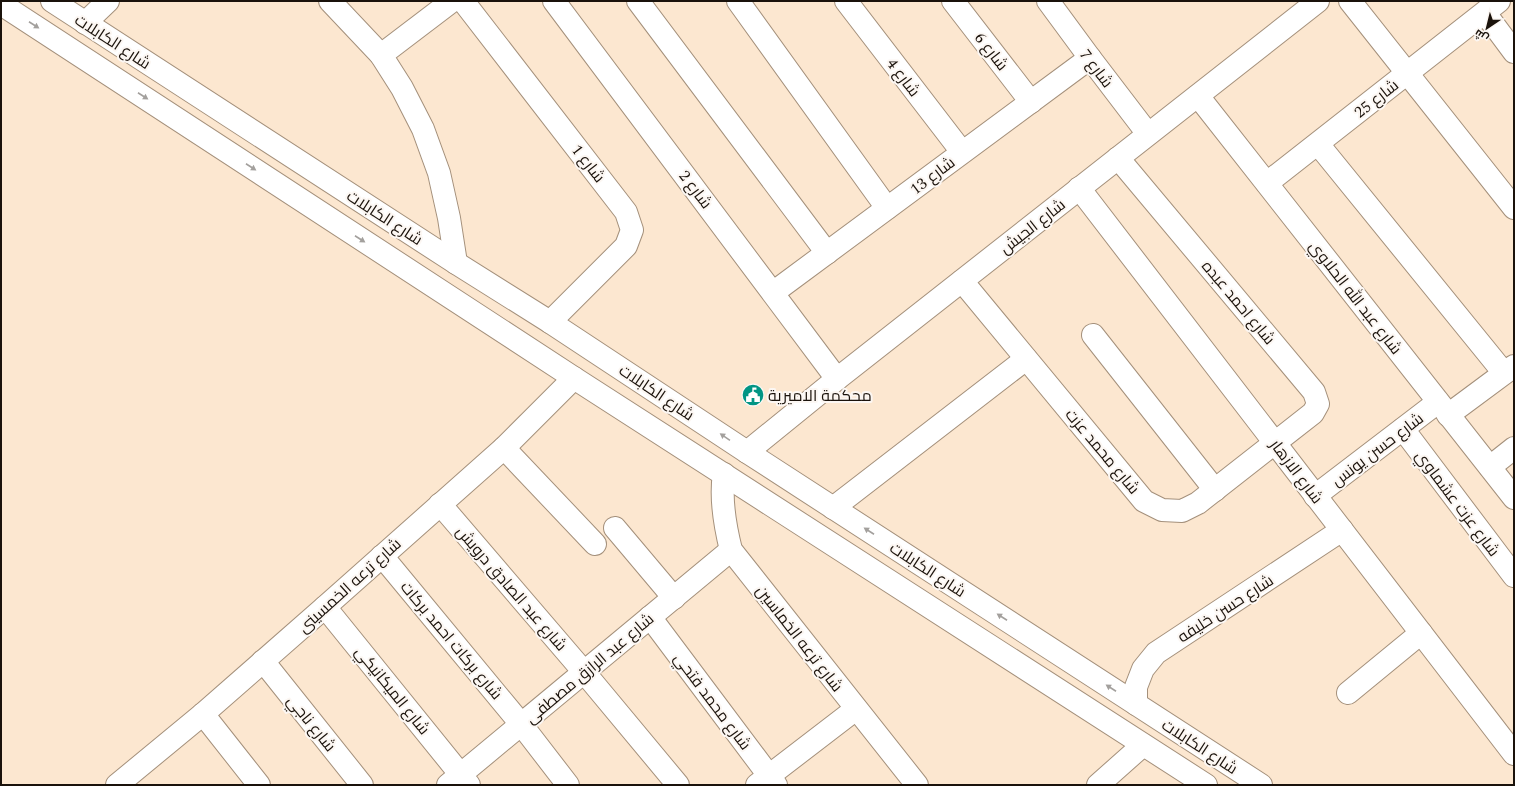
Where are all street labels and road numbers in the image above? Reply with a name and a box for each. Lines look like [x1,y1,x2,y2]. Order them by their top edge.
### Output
street label: شارع الكابلات [70,8,155,75]
street label: شارع 6 [969,27,1014,76]
street label: شارع 7 [1074,44,1119,93]
street label: شارع 4 [881,53,926,102]
street label: شارع 25 [1349,74,1404,124]
street label: شارع 1 [566,139,611,188]
street label: شارع 13 [905,151,960,201]
street label: شارع 2 [673,165,718,214]
street label: شارع الكابلات [342,184,427,251]
street label: شارع الجيش [994,193,1071,260]
street label: شارع عبد الله الحلاوي [1302,235,1407,360]
street label: شارع احمد عبده [1196,255,1281,350]
street label: شارع الكابلات [614,359,699,427]
street label: شارع محمد عزت [1059,404,1145,500]
street label: شارع حسن يونس [1326,407,1429,493]
street label: شارع الازهار [1263,433,1328,509]
street label: شارع عزت عشماوي [1408,445,1505,562]
street label: شارع عبد الصادق درويش [450,521,573,657]
street label: شارع ترعه الخمسينى [293,533,407,639]
street label: شارع الكابلات [885,536,970,603]
street label: شارع حسن خليفه [1173,569,1278,649]
street label: شارع بركات احمد بركات [394,576,508,705]
street label: شارع ترعه الخماسين [750,580,849,697]
street label: شارع عبد الرازق مصطفى [520,608,659,730]
street label: شارع الميكانيكي [348,641,436,741]
street label: شارع محمد فتحي [667,648,757,756]
street label: شارع ناجي [280,690,342,758]
street label: شارع الكابلات [1157,713,1242,780]

